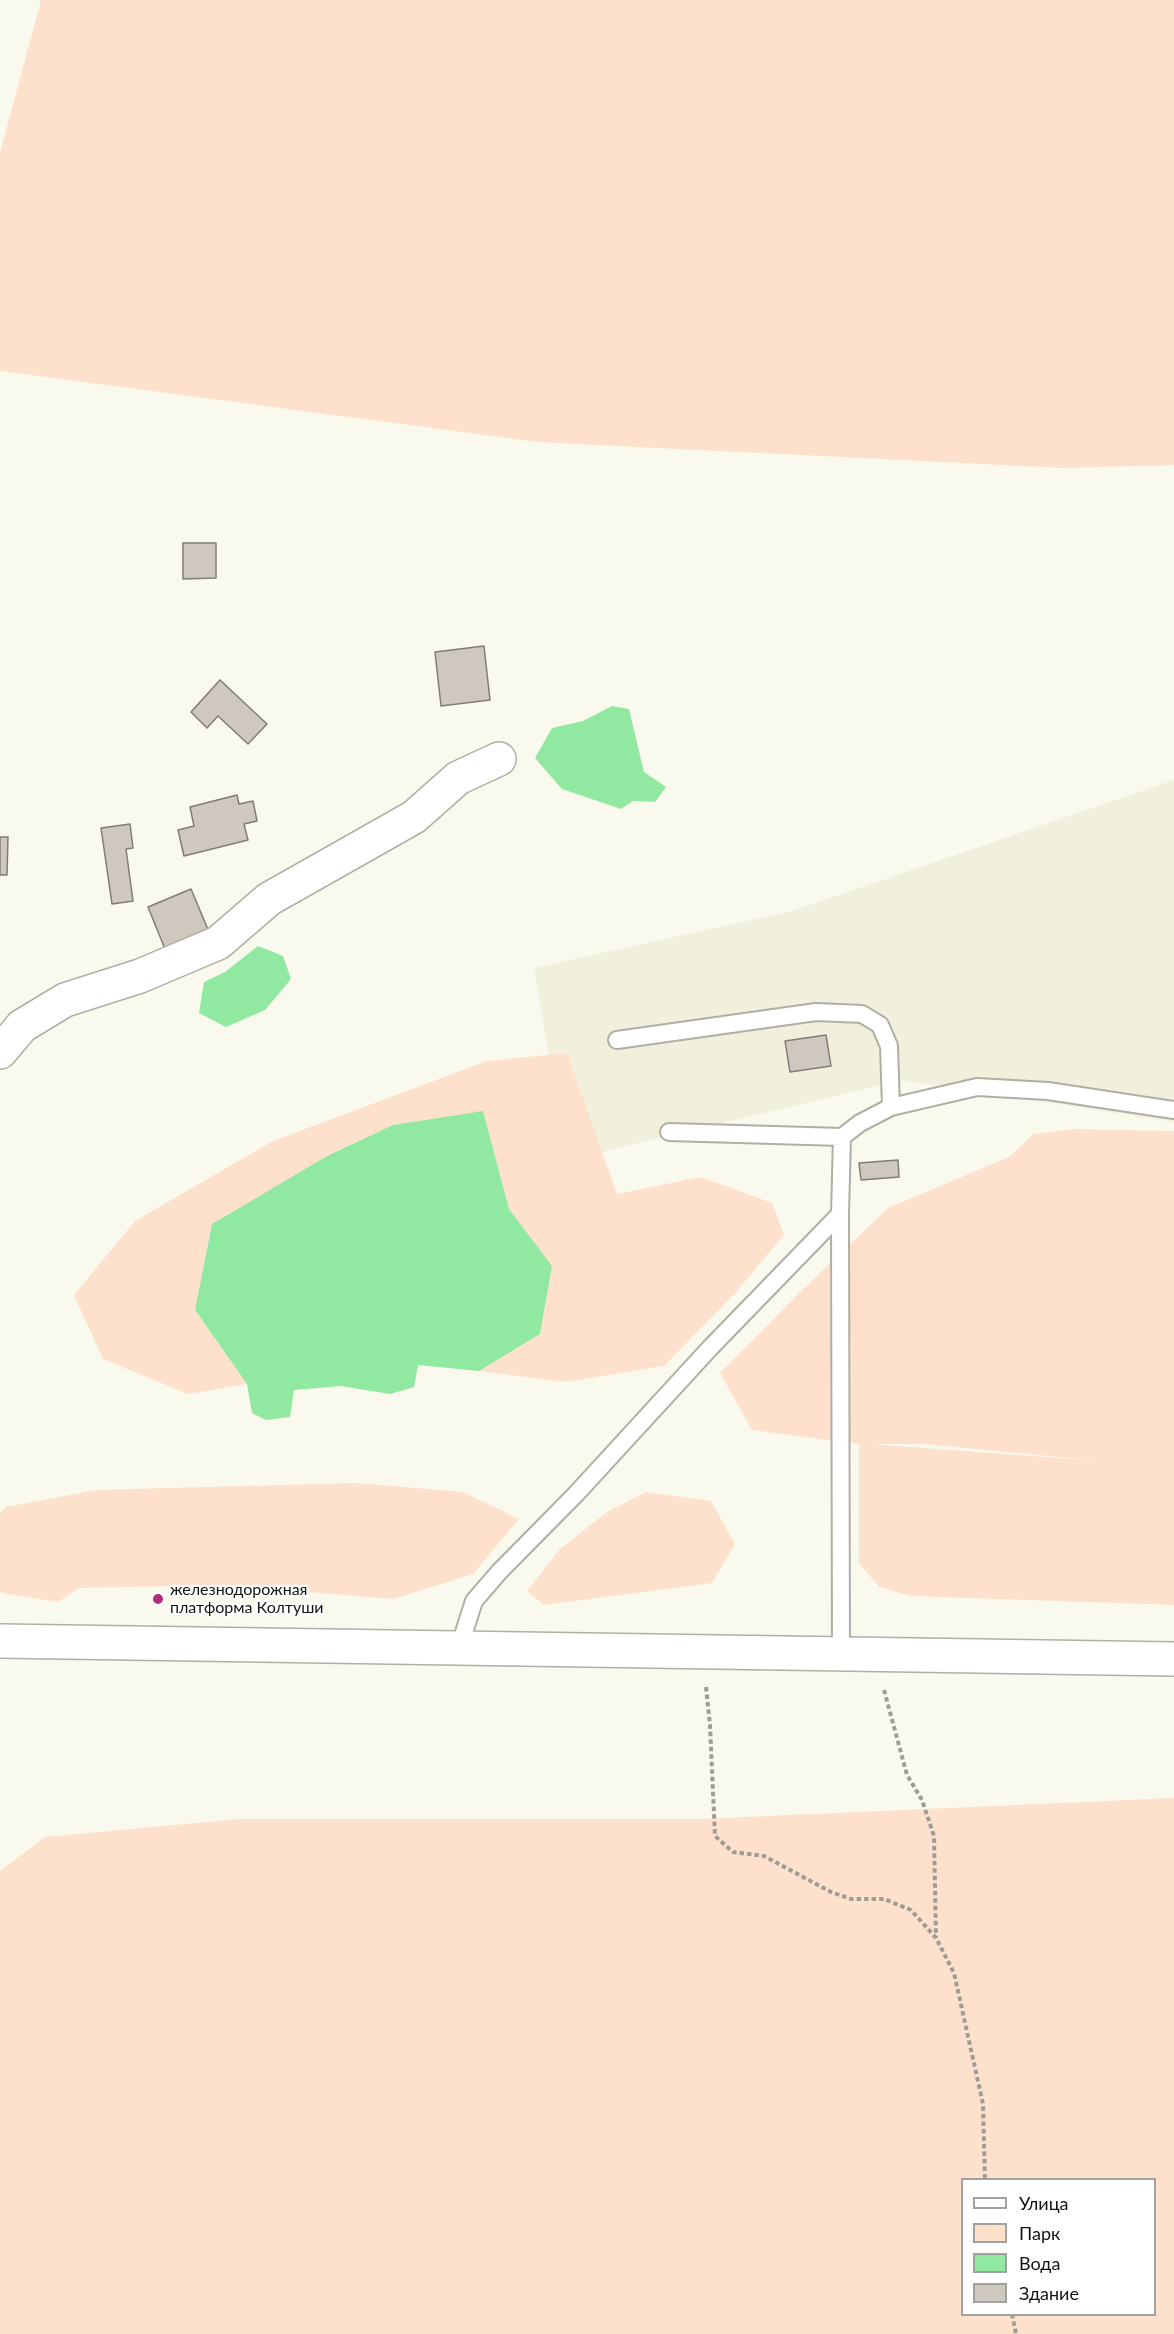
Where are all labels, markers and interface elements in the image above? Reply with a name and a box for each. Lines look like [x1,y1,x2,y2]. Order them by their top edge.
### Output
place label: железнодорожная платформа Колтуши [170,1580,324,1618]
marker: железнодорожная платформа Колтуши [151,1592,165,1606]
legend [961,2178,1156,2316]
text: Улица [1019,2192,1069,2214]
text: Парк [1019,2222,1060,2244]
text: Вода [1019,2252,1060,2274]
text: Здание [1019,2282,1079,2304]

